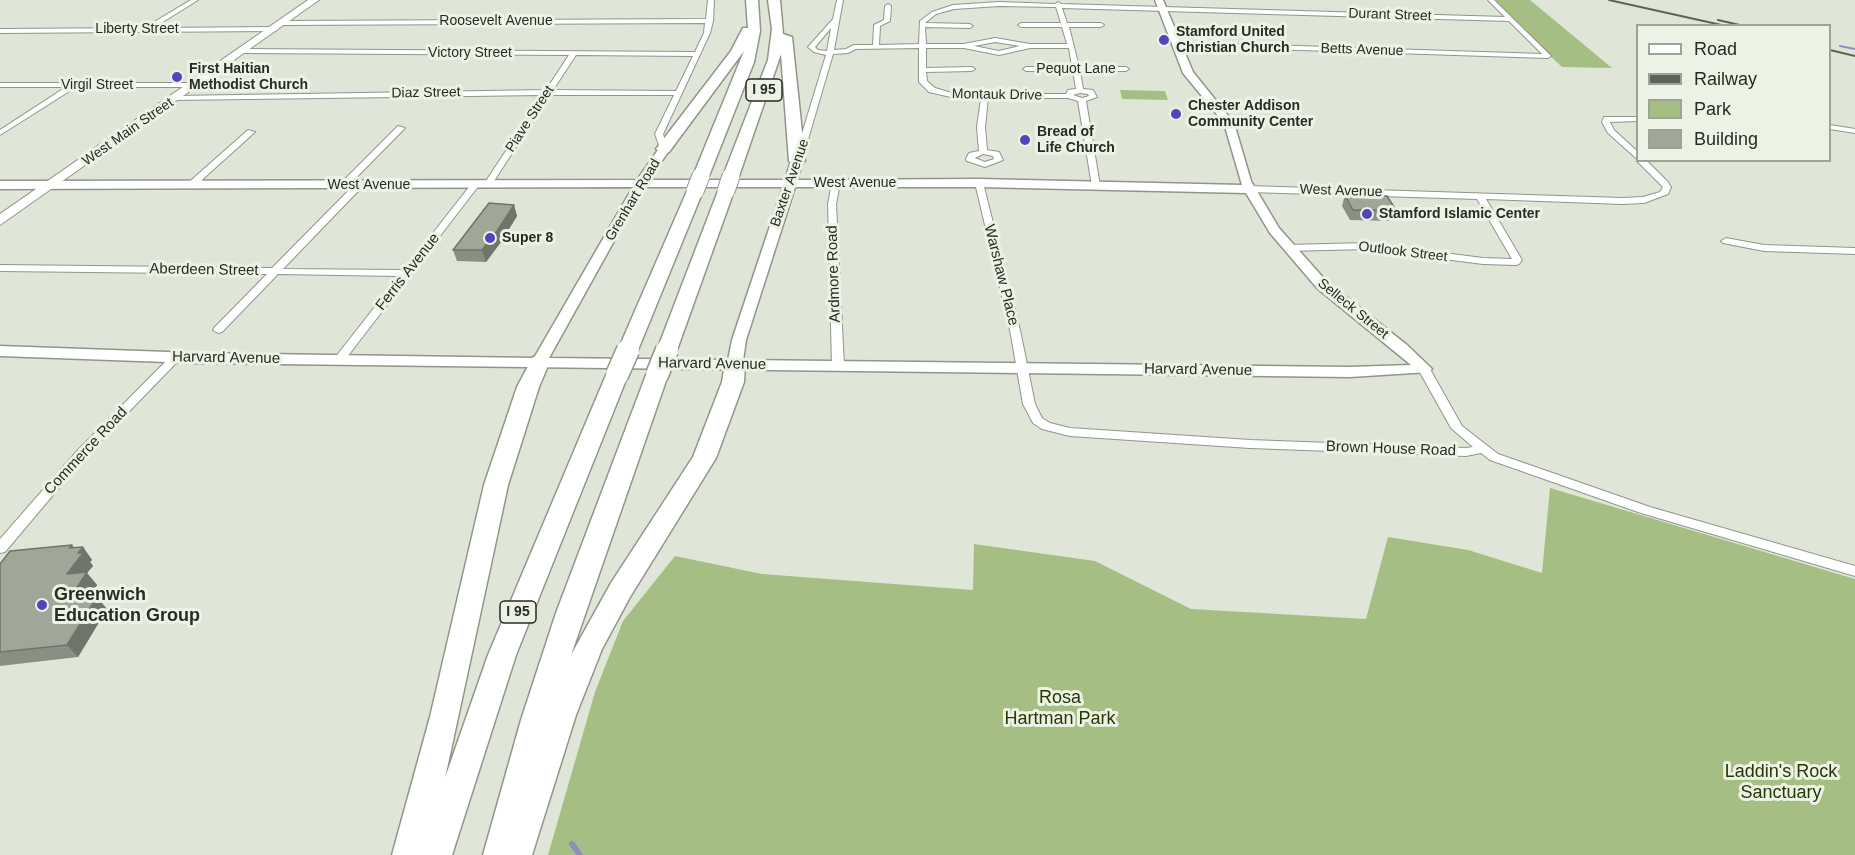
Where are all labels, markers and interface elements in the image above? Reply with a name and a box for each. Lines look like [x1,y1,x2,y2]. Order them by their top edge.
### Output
street label: Durant Street [1348,5,1432,25]
street label: Roosevelt Avenue [439,13,553,29]
street label: Liberty Street [95,21,179,37]
place label: Stamford United Christian Church [1176,24,1290,56]
legend [1636,24,1831,162]
marker: Stamford United Christian Church [1157,33,1171,47]
text: Road [1694,39,1737,59]
street label: Betts Avenue [1320,40,1404,60]
street label: Victory Street [428,45,512,61]
place label: First Haitian Methodist Church [189,61,308,94]
street label: Pequot Lane [1036,61,1116,77]
text: Railway [1694,69,1757,89]
marker: First Haitian Methodist Church [170,70,184,84]
street label: Virgil Street [61,77,133,93]
road number: I 95 [746,79,782,101]
street label: Piave Street [502,82,558,156]
street label: Diaz Street [391,84,461,102]
street label: Montauk Drive [952,86,1042,104]
street label: West Main Street [79,94,177,170]
place label: Chester Addison Community Center [1188,98,1313,130]
text: Park [1694,99,1731,119]
marker: Chester Addison Community Center [1169,107,1183,121]
place label: Bread of Life Church [1037,124,1115,156]
text: Building [1694,129,1758,149]
marker: Bread of Life Church [1018,133,1032,147]
street label: Baxter Avenue [767,137,813,229]
street label: Grenhart Road [602,156,664,244]
street label: West Avenue [814,175,896,191]
street label: West Avenue [328,177,410,193]
street label: West Avenue [1299,181,1383,201]
place label: Stamford Islamic Center [1379,206,1540,222]
marker: Stamford Islamic Center [1360,207,1374,221]
street label: Warshaw Place [980,223,1022,327]
street label: Ardmore Road [823,225,845,323]
street label: Ferris Avenue [372,230,444,314]
place label: Super 8 [502,230,553,246]
marker: Super 8 [483,231,497,245]
street label: Outlook Street [1358,238,1448,266]
street label: Aberdeen Street [149,260,259,280]
street label: Selleck Street [1314,275,1392,343]
street label: Harvard Avenue [172,348,280,368]
street label: Harvard Avenue [658,354,766,374]
street label: Harvard Avenue [1144,360,1252,380]
street label: Commerce Road [41,403,131,499]
street label: Brown House Road [1326,438,1456,460]
place label: Greenwich Education Group [54,584,200,626]
marker: Greenwich Education Group [35,598,49,612]
road number: I 95 [500,601,536,623]
park label: Rosa Hartman Park [1004,687,1116,730]
park label: Laddin's Rock Sanctuary [1725,761,1837,804]

